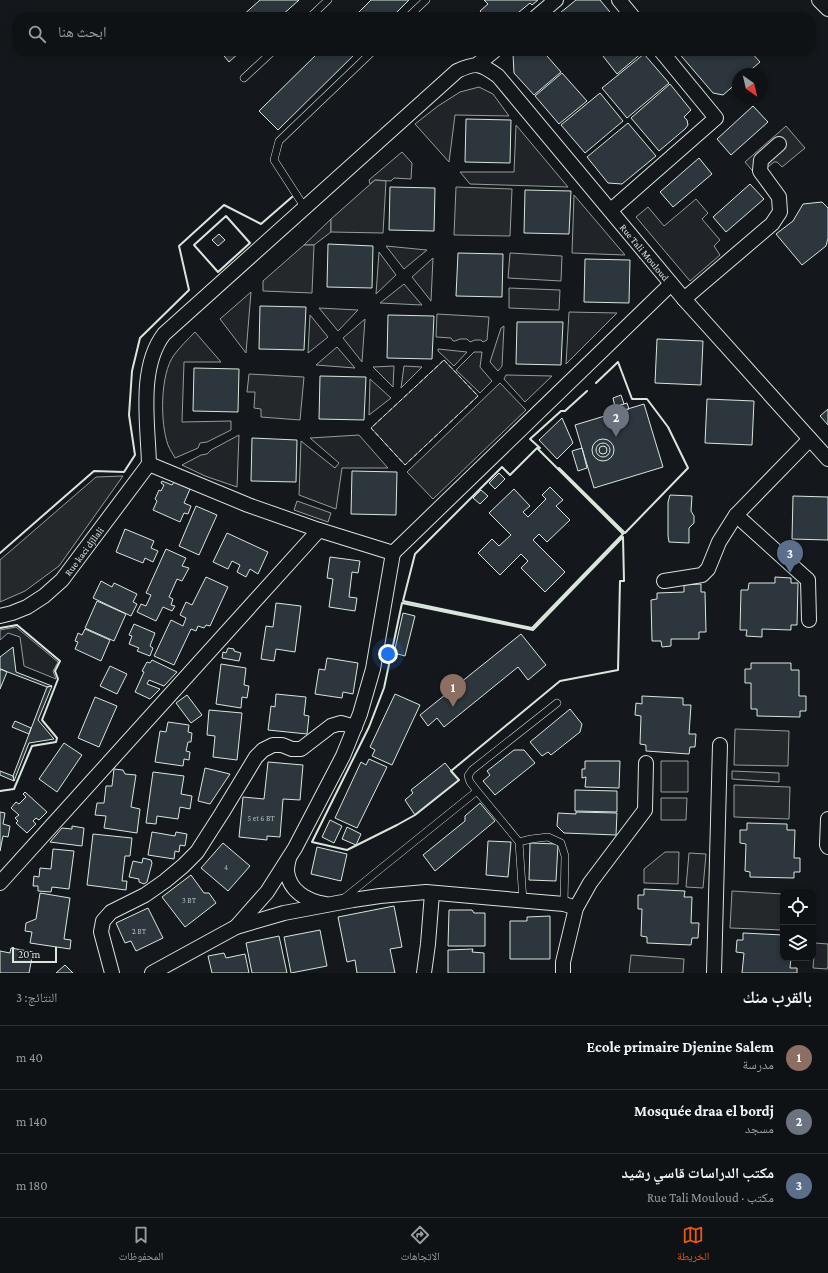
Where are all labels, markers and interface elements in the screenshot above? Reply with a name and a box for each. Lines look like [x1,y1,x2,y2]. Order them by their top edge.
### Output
search box [12,12,816,56]
icon: search [26,23,48,45]
text: ابحث هنا [58,24,107,40]
north arrow [732,68,768,104]
street label: Rue Tali Mouloud [618,222,672,284]
pin: 2 [603,404,629,437]
street label: Rue kaci djllali [62,525,106,578]
pin: 3 [777,540,803,573]
your location [378,644,398,664]
pin: 1 [440,674,466,707]
house number: 5 et 6 BT [247,814,275,823]
house number: 4 [224,863,228,872]
map controls [780,889,816,961]
button: locate [780,889,816,925]
house number: 3 BT [182,896,197,905]
button: layers [780,925,816,961]
house number: 2 BT [132,927,147,936]
scale bar [12,945,57,964]
text: 20 m [18,948,40,960]
text: بالقرب منك [742,988,812,1007]
text: النتائج: 3 [16,990,57,1005]
text: Ecole primaire Djenine Salem [587,1039,774,1055]
text: 40 m [16,1050,43,1065]
text: 1 [797,1050,801,1065]
text: مدرسة [742,1057,774,1072]
text: Mosquée draa el bordj [634,1103,774,1119]
text: 140 m [16,1114,47,1129]
text: 2 [796,1114,802,1129]
text: مسجد [745,1121,774,1136]
text: مكتب الدراسات قاسي رشيد [622,1165,774,1181]
text: 180 m [16,1178,48,1193]
text: 3 [796,1178,802,1193]
text: مكتب · Rue Tali Mouloud [647,1190,774,1205]
tab: المحفوظات [119,1224,163,1267]
tab: الاتجاهات [401,1224,440,1267]
tab: الخريطة [677,1224,709,1267]

